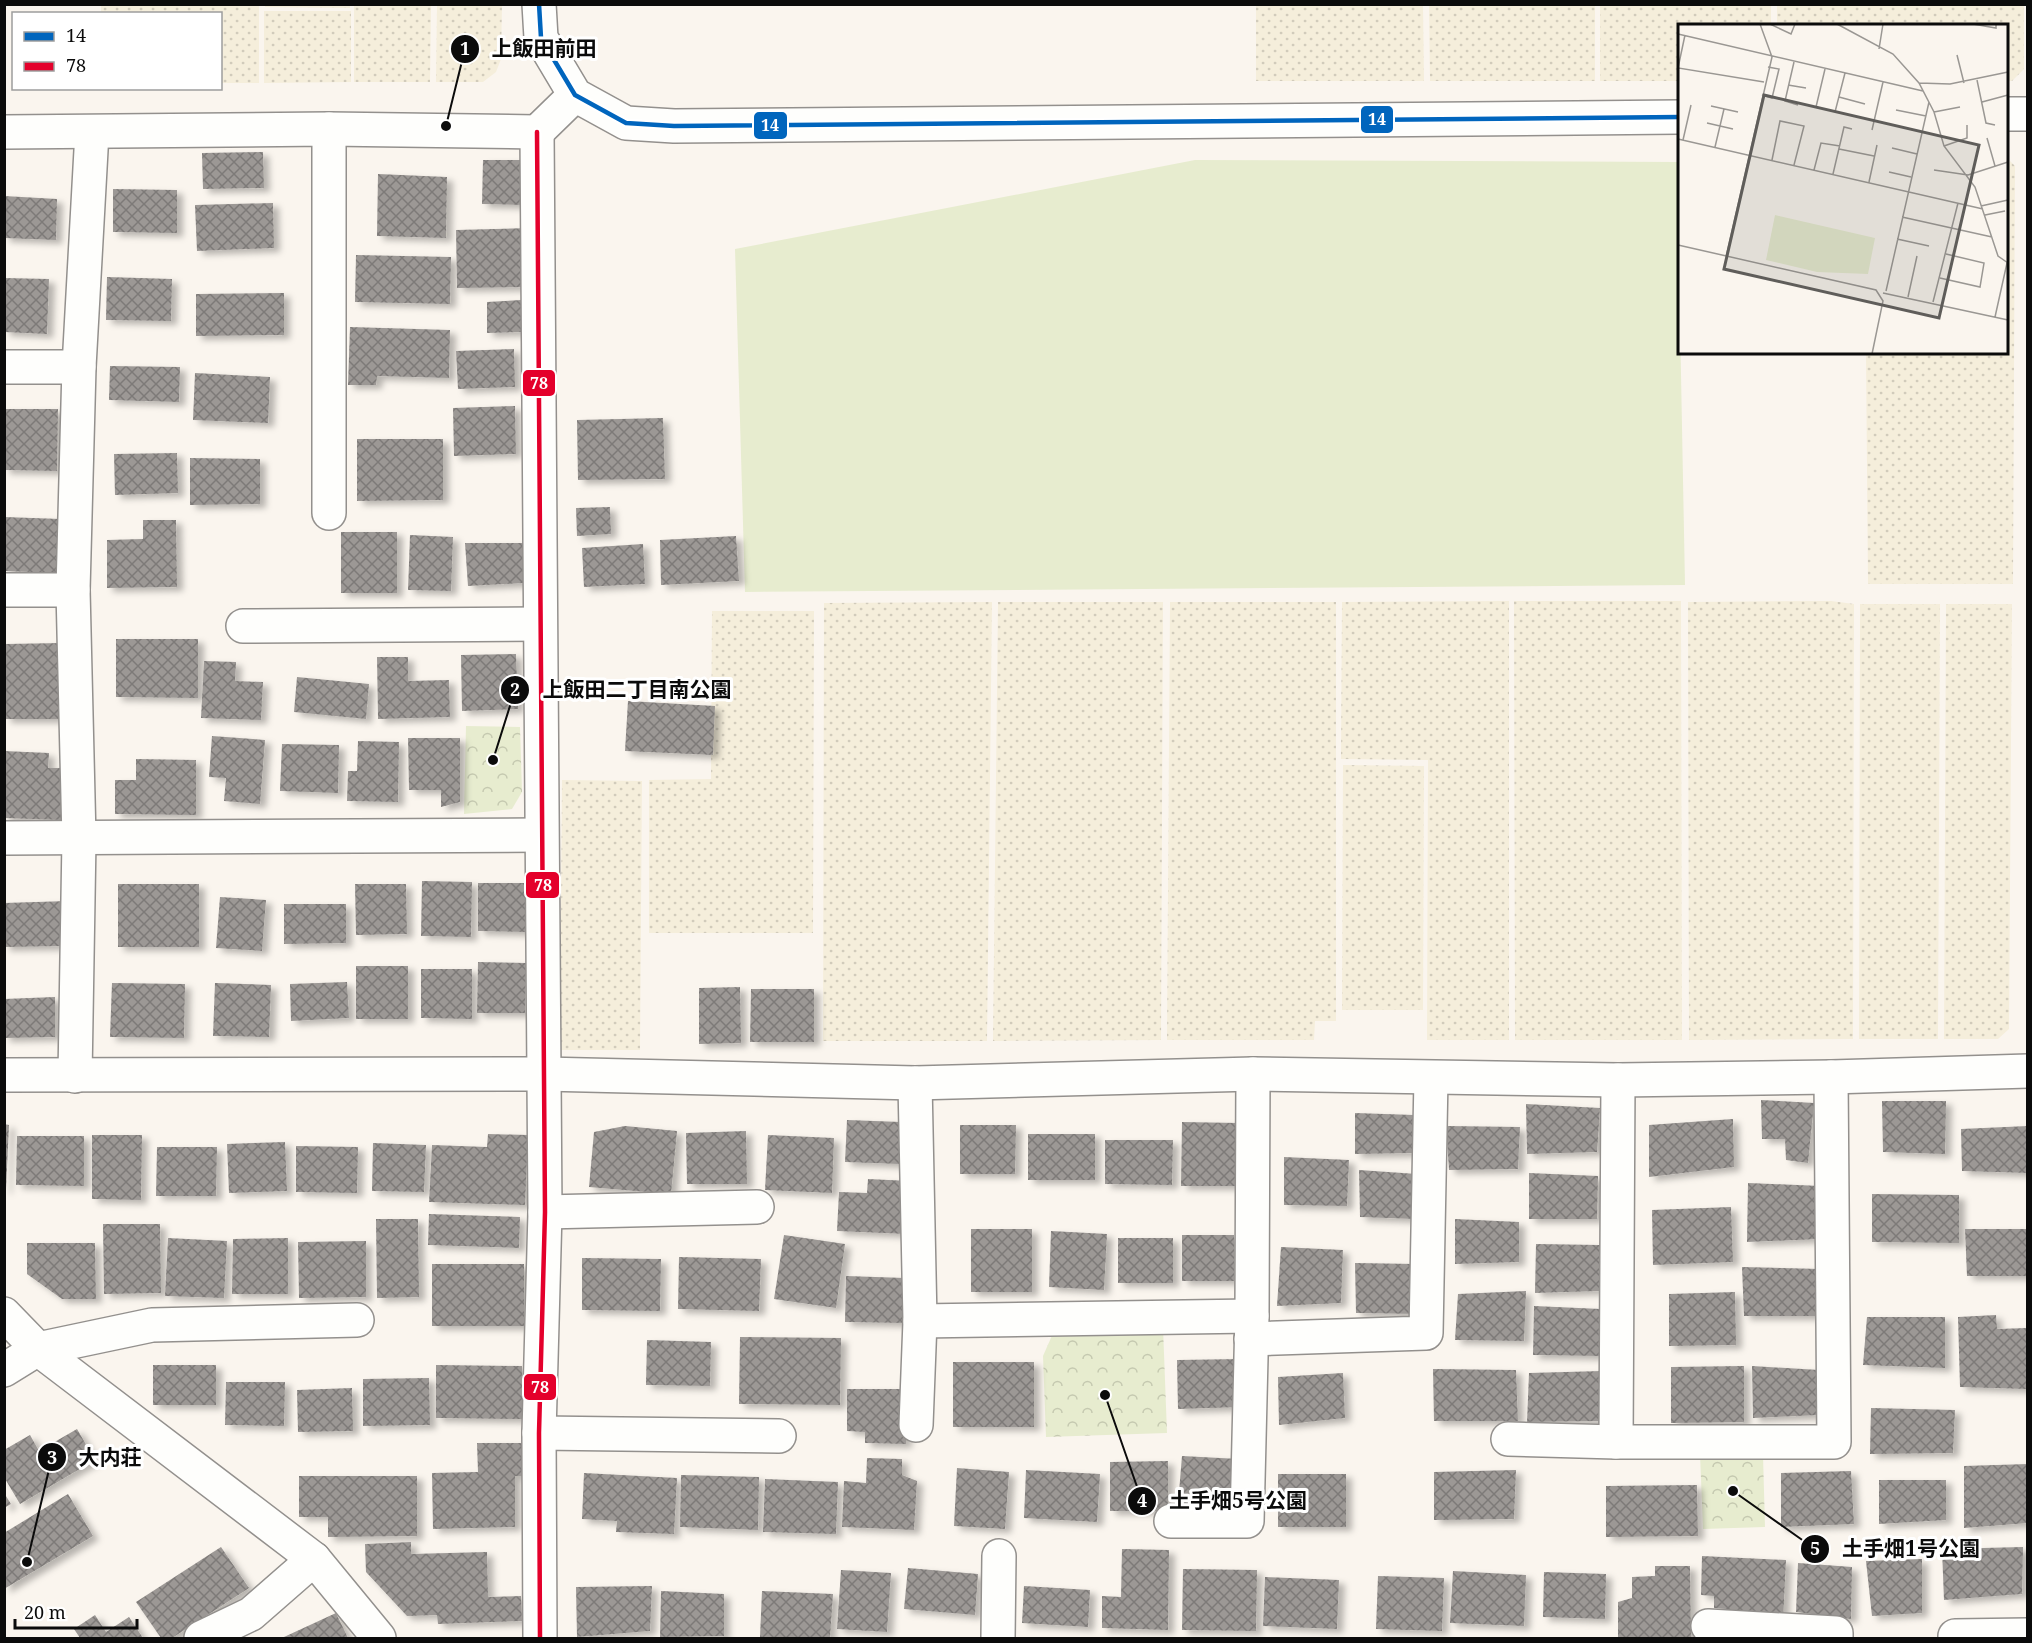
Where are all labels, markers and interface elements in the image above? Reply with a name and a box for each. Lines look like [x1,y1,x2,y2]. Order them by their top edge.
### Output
legend [12,12,222,90]
text: 14 [66,23,86,47]
inset map [1678,24,2008,354]
callout: 上飯田前田 [450,29,609,68]
text: 上飯田前田 [492,34,597,62]
text: 1 [460,36,470,60]
text: 78 [66,53,86,77]
line badge: 14 [1360,105,1394,134]
text: 14 [1368,108,1386,130]
line badge: 14 [753,111,788,140]
text: 14 [761,114,779,136]
line badge: 78 [522,369,556,397]
text: 78 [530,372,548,394]
callout: 上飯田二丁目南公園 [500,671,743,710]
text: 上飯田二丁目南公園 [543,675,732,703]
text: 2 [510,677,520,701]
line badge: 78 [525,871,560,899]
text: 78 [534,874,552,896]
line badge: 78 [523,1373,557,1401]
text: 78 [531,1376,549,1398]
callout: 大内荘 [37,1438,154,1477]
text: 大内荘 [79,1443,142,1471]
text: 3 [47,1445,57,1469]
callout: 土手畑5号公園 [1127,1481,1319,1520]
text: 土手畑5号公園 [1169,1486,1307,1514]
text: 4 [1137,1488,1147,1512]
callout: 土手畑1号公園 [1800,1530,1992,1569]
text: 土手畑1号公園 [1842,1534,1980,1562]
text: 5 [1810,1536,1820,1560]
scale bar [15,1592,136,1630]
text: 20 m [24,1600,66,1624]

